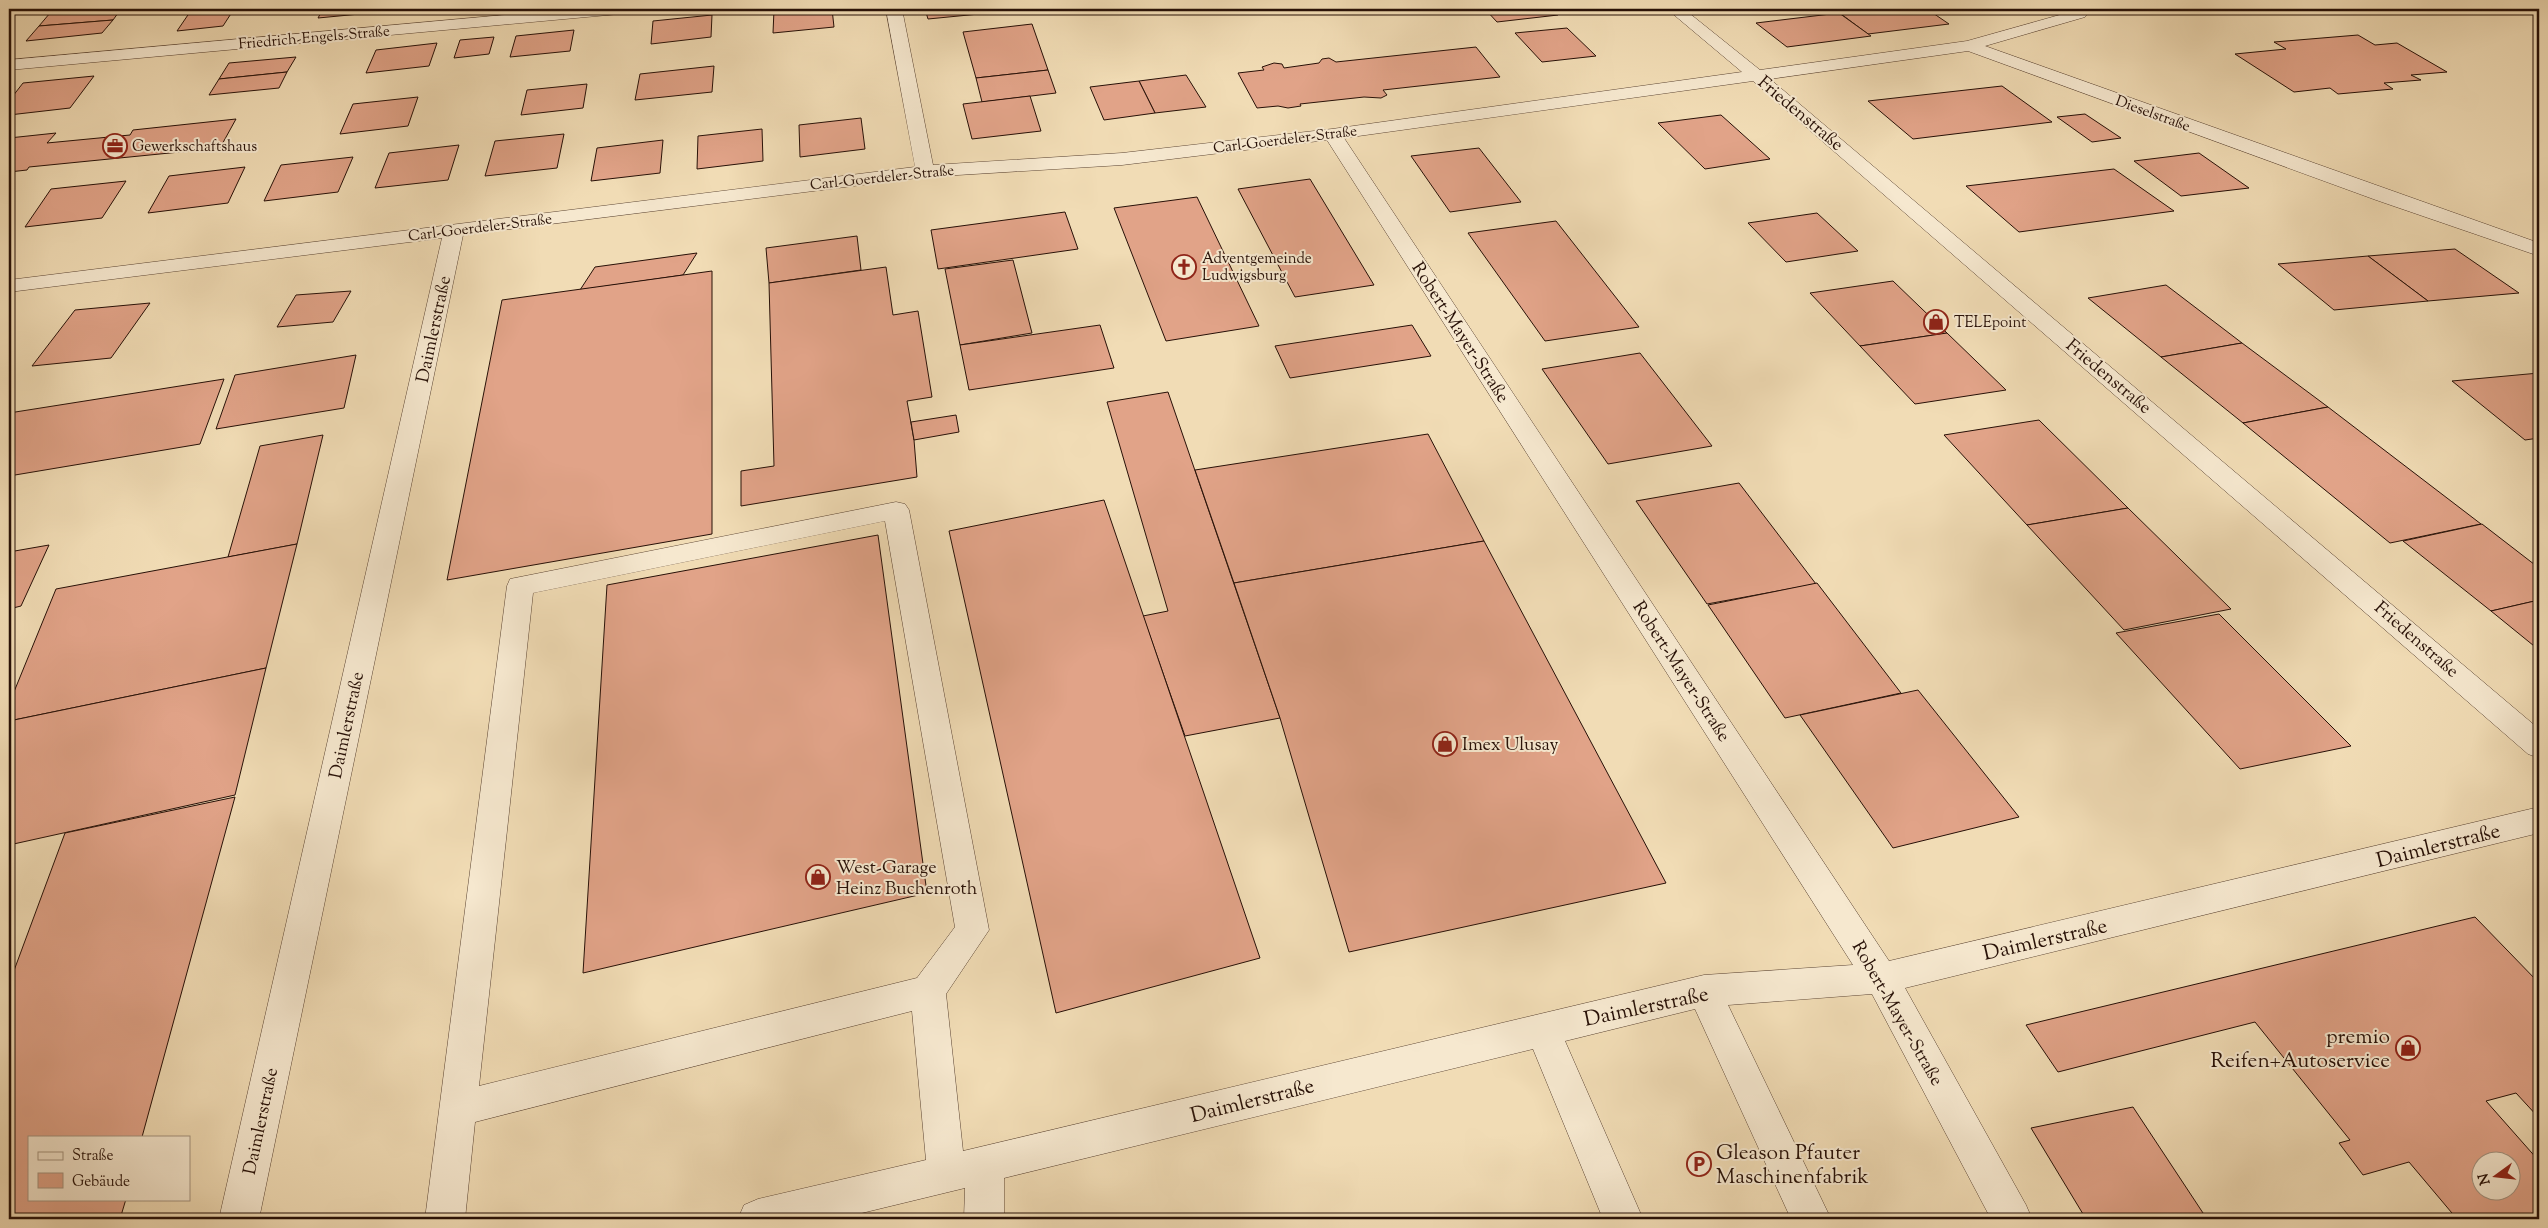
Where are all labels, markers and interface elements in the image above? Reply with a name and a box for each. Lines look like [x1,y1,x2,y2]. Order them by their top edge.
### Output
street label: Friedrich-Engels-Straße [237,21,391,56]
street label: Friedenstraße [1751,71,1848,158]
street label: Dieselstraße [2112,91,2193,138]
street label: Carl-Goerdeler-Straße [1212,121,1358,160]
office icon: Gewerkschaftshaus [102,133,128,159]
place label: Gewerkschaftshaus [132,137,257,158]
street label: Carl-Goerdeler-Straße [809,160,955,197]
street label: Carl-Goerdeler-Straße [407,209,553,248]
place label: Adventgemeinde Ludwigsburg [1202,249,1312,287]
church icon: Adventgemeinde Ludwigsburg [1171,254,1197,280]
street label: Robert-Mayer-Straße [1404,258,1515,409]
street label: Daimlerstraße [411,274,459,385]
shop icon: TELEpoint [1923,309,1949,335]
place label: TELEpoint [1954,313,2026,334]
street label: Friedenstraße [2059,334,2156,421]
street label: Friedenstraße [2368,596,2464,685]
street label: Robert-Mayer-Straße [1625,597,1736,748]
street label: Daimlerstraße [324,670,372,781]
shop icon: Imex Ulusay [1432,731,1458,757]
place label: Imex Ulusay [1462,733,1559,759]
street label: Daimlerstraße [2373,817,2504,877]
place label: West-Garage Heinz Buchenroth [836,856,978,903]
shop icon: West-Garage Heinz Buchenroth [805,864,831,890]
street label: Daimlerstraße [1980,912,2111,970]
street label: Robert-Mayer-Straße [1844,937,1948,1091]
street label: Daimlerstraße [1581,980,1712,1036]
place label: premio Reifen+Autoservice [2211,1023,2390,1077]
shop icon: premio Reifen+Autoservice [2395,1035,2421,1061]
street label: Daimlerstraße [238,1066,286,1177]
street label: Daimlerstraße [1187,1072,1318,1132]
legend [28,1136,190,1200]
place label: Gleason Pfauter Maschinenfabrik [1716,1139,1869,1193]
text: Straße [72,1146,114,1167]
north arrow [2470,1150,2520,1200]
parking icon: Gleason Pfauter Maschinenfabrik [1686,1151,1712,1177]
text: N [2474,1171,2496,1187]
text: Gebäude [72,1172,130,1193]

